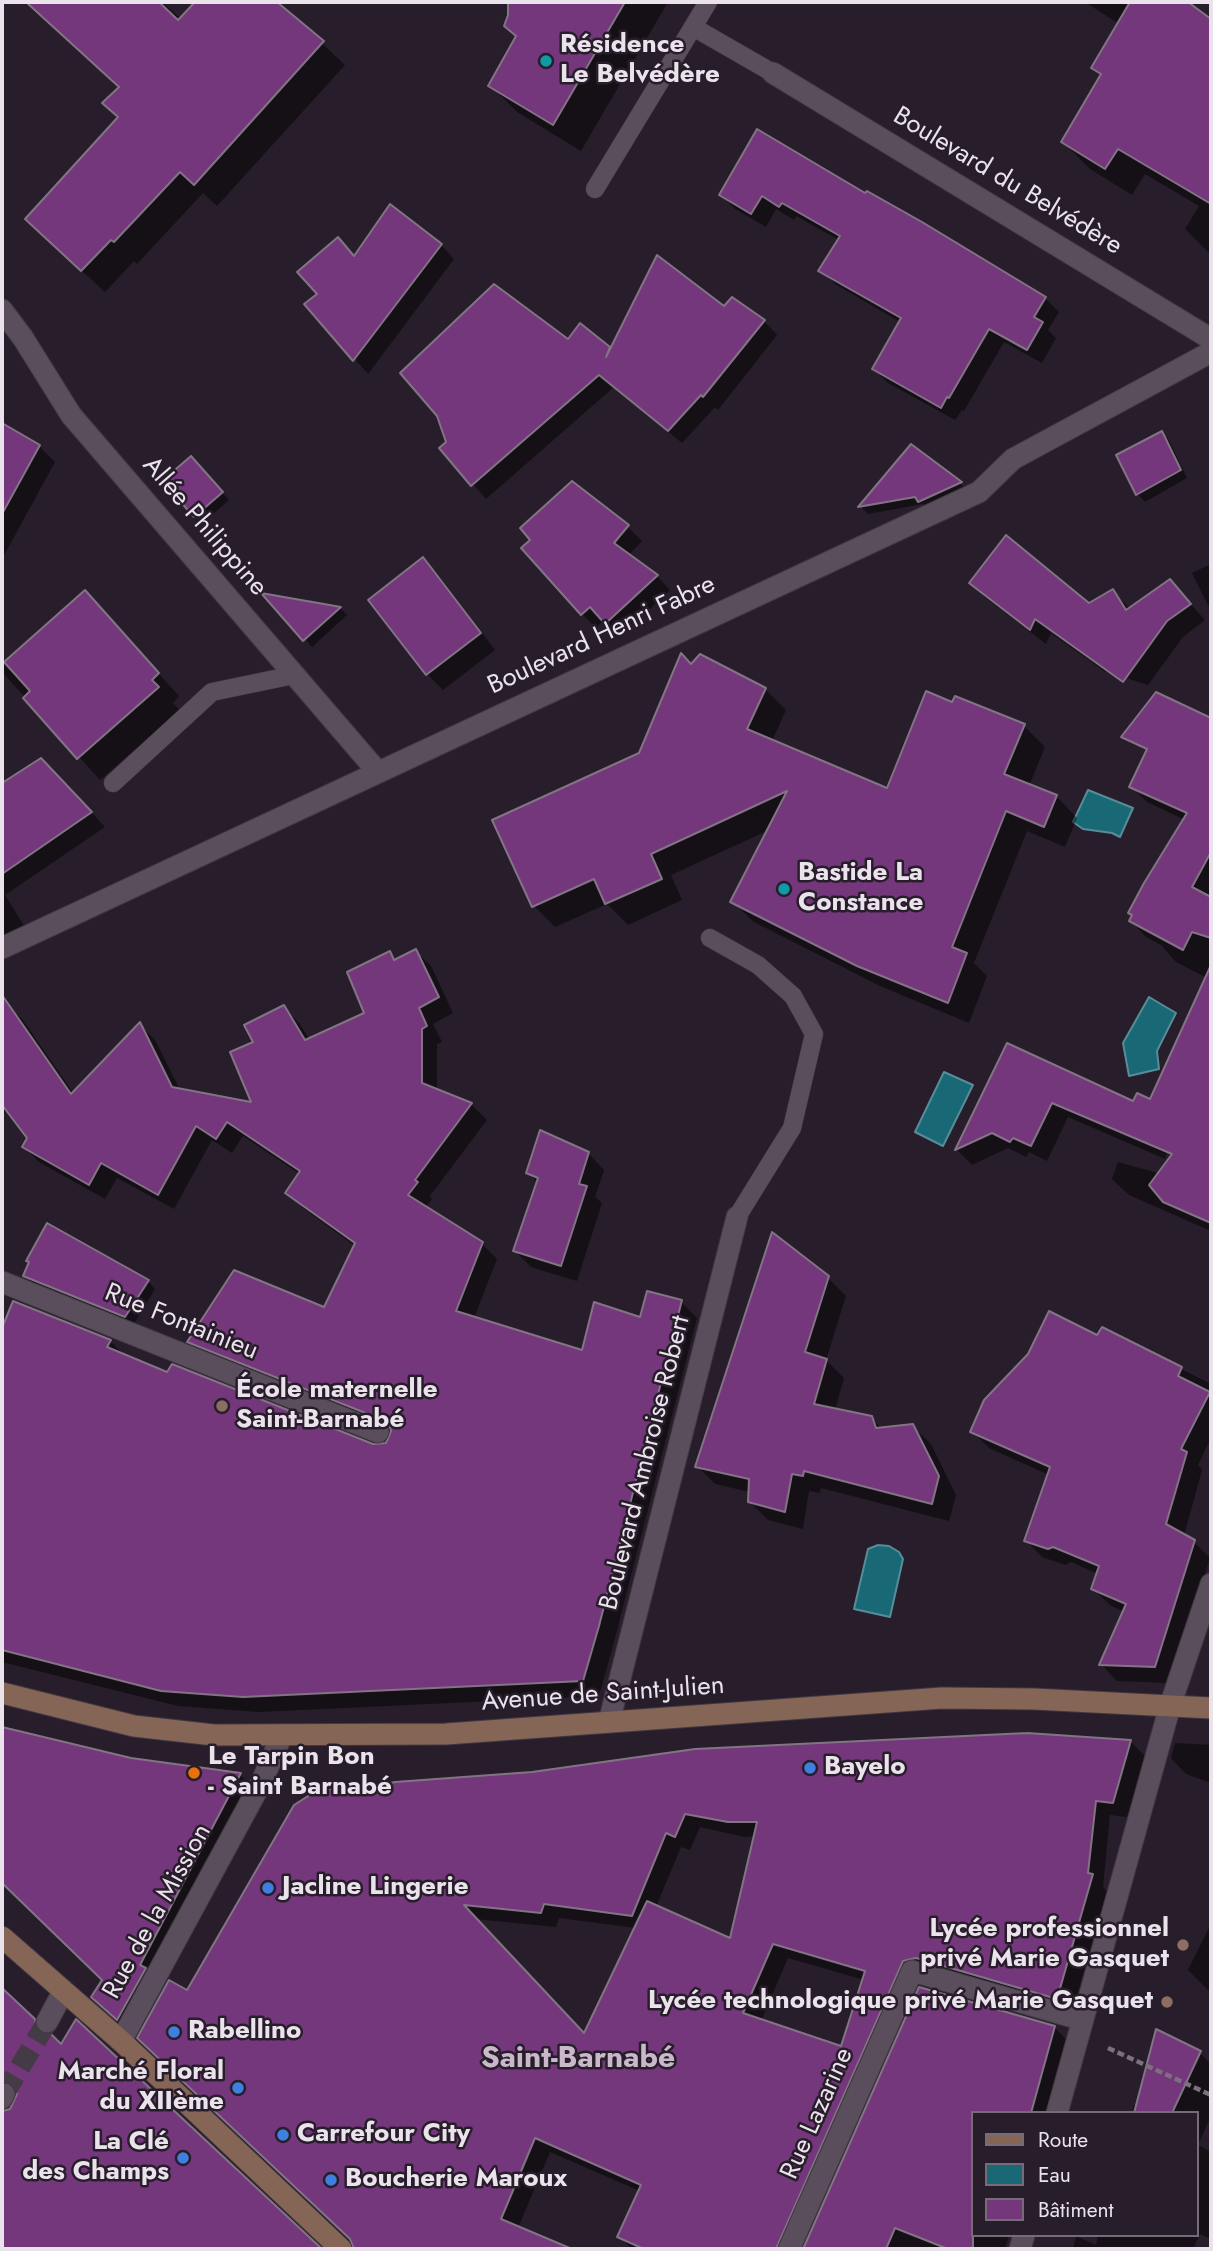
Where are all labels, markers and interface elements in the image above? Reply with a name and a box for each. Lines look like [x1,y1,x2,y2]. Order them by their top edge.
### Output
place label: Résidence Le Belvédère [560,30,720,92]
marker: Résidence Le Belvédère [538,53,554,69]
street label: Boulevard du Belvédère [887,101,1127,263]
street label: Allée Philippine [135,451,273,603]
street label: Boulevard Henri Fabre [483,570,721,702]
place label: Bastide La Constance [798,858,923,920]
marker: Bastide La Constance [776,881,792,897]
street label: Rue Fontainieu [100,1278,262,1368]
street label: Boulevard Ambroise Robert [594,1313,698,1613]
place label: École maternelle Saint-Barnabé [236,1375,438,1436]
marker: École maternelle Saint-Barnabé [214,1398,230,1414]
street label: Avenue de Saint-Julien [481,1671,725,1719]
place label: Le Tarpin Bon - Saint Barnabé [208,1742,392,1803]
place label: Bayelo [824,1752,906,1784]
marker: Bayelo [802,1760,818,1776]
marker: Le Tarpin Bon - Saint Barnabé [186,1765,202,1781]
street label: Rue de la Mission [97,1819,219,2005]
place label: Jacline Lingerie [282,1872,469,1904]
marker: Jacline Lingerie [260,1880,276,1896]
place label: Lycée professionnel privé Marie Gasquet [920,1914,1169,1976]
marker: Lycée professionnel privé Marie Gasquet [1175,1937,1191,1953]
place label: Lycée technologique privé Marie Gasquet [648,1986,1153,2018]
marker: Lycée technologique privé Marie Gasquet [1159,1994,1175,2010]
place label: Rabellino [188,2016,301,2048]
marker: Rabellino [166,2024,182,2040]
district label: Saint-Barnabé [481,2042,675,2078]
street label: Rue Lazarine [775,2043,861,2185]
place label: Marché Floral du XIIème [58,2057,224,2118]
marker: Marché Floral du XIIème [230,2080,246,2096]
legend [972,2111,1199,2237]
place label: Carrefour City [297,2119,470,2151]
text: Route [1038,2125,1088,2155]
place label: La Clé des Champs [22,2127,169,2188]
marker: Carrefour City [275,2127,291,2143]
marker: La Clé des Champs [175,2150,191,2166]
text: Eau [1038,2160,1071,2190]
place label: Boucherie Maroux [345,2164,567,2196]
marker: Boucherie Maroux [323,2172,339,2188]
text: Bâtiment [1038,2195,1114,2225]

